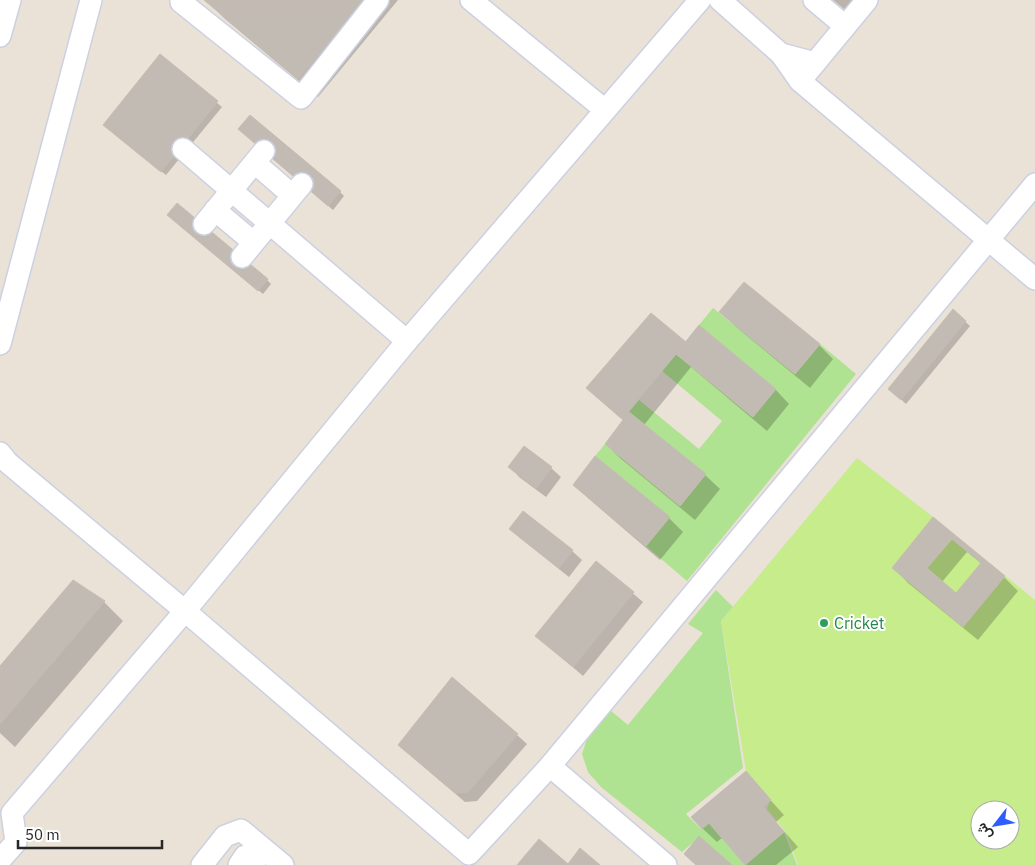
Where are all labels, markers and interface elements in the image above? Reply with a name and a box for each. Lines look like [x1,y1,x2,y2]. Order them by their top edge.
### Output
place label: Cricket [834,613,884,633]
marker: Cricket [818,617,830,629]
north arrow [970,800,1020,850]
scale bar [18,818,161,850]
text: ش [972,820,996,844]
text: 50 m [25,825,60,844]

